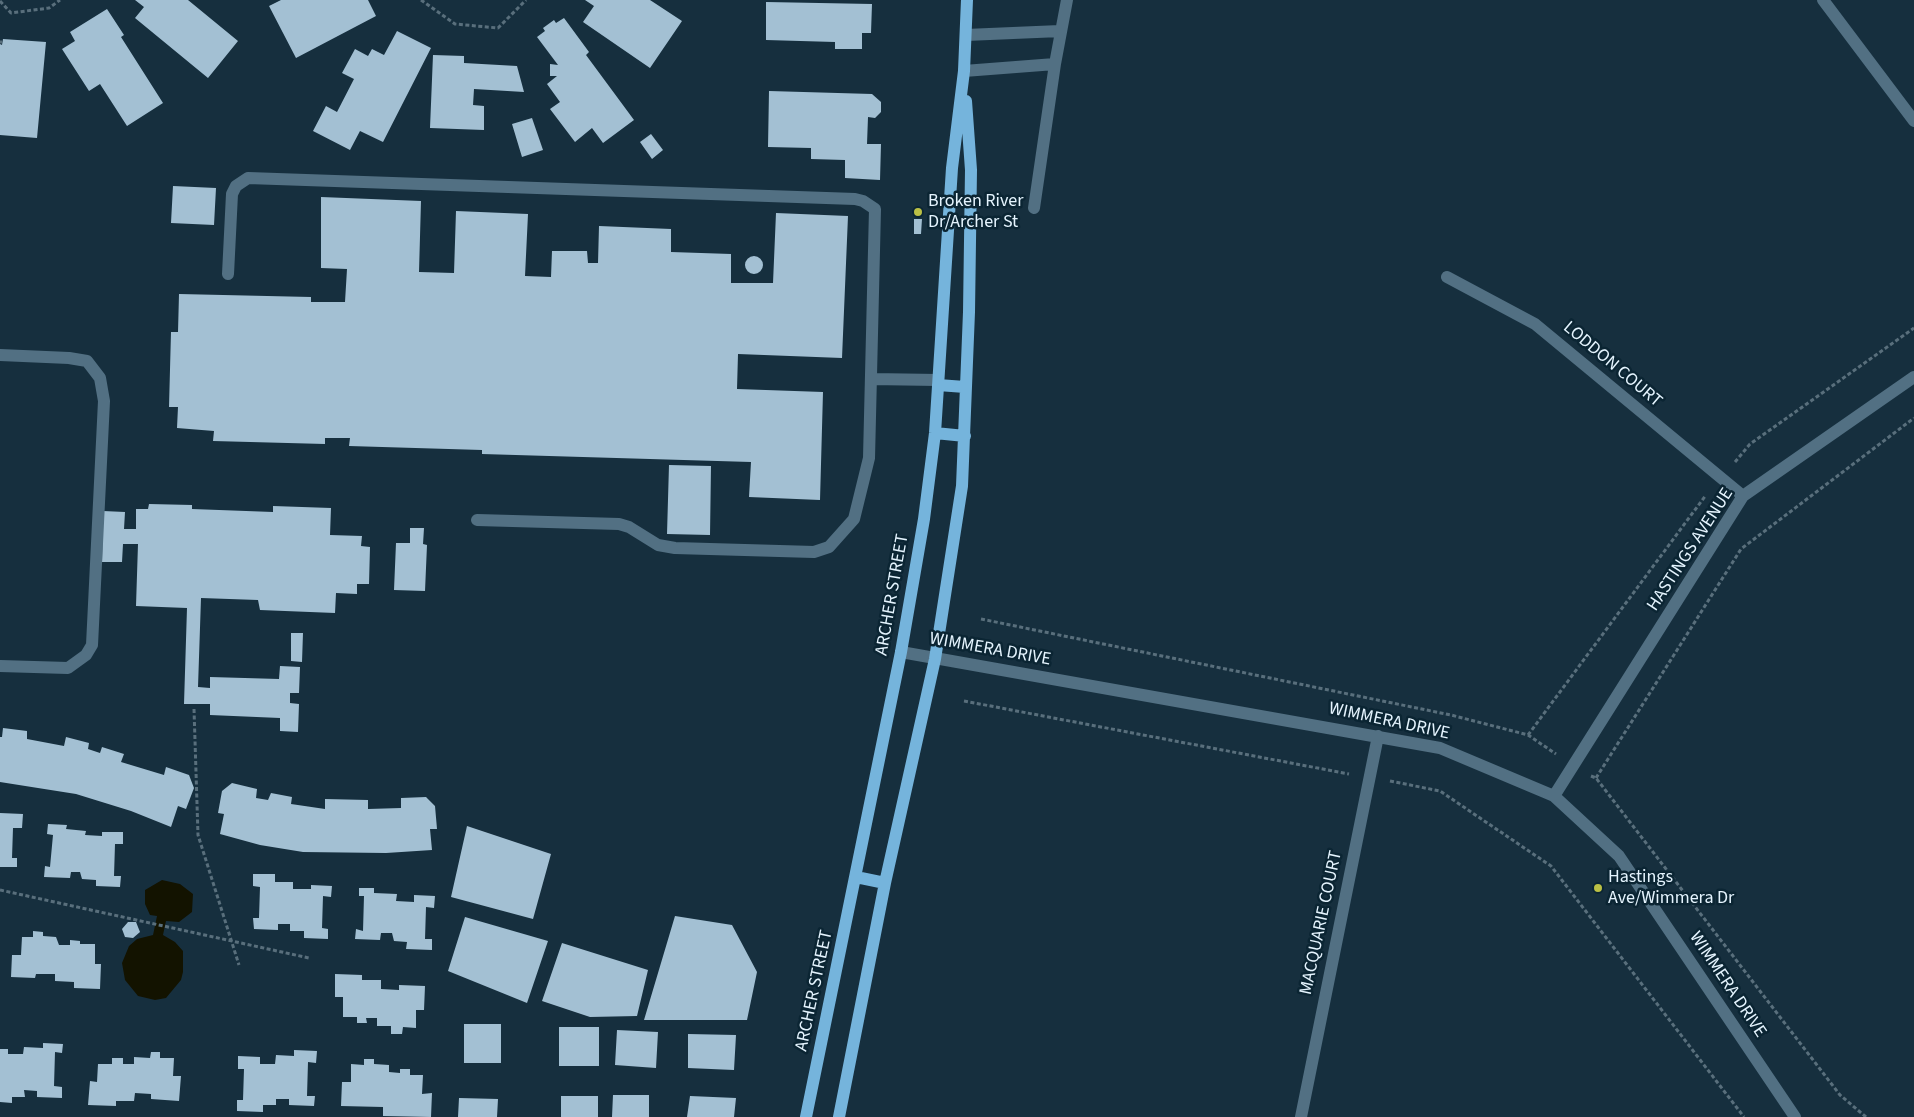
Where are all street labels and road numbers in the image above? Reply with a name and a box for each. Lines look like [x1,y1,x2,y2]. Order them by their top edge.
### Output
street label: LODDON COURT [1558,317,1666,413]
street label: HASTINGS AVENUE [1643,485,1739,615]
street label: ARCHER STREET [872,532,914,658]
street label: WIMMERA DRIVE [928,629,1052,671]
street label: WIMMERA DRIVE [1327,699,1451,745]
street label: MACQUARIE COURT [1296,849,1348,997]
street label: WIMMERA DRIVE [1684,928,1770,1042]
street label: ARCHER STREET [792,929,838,1053]

